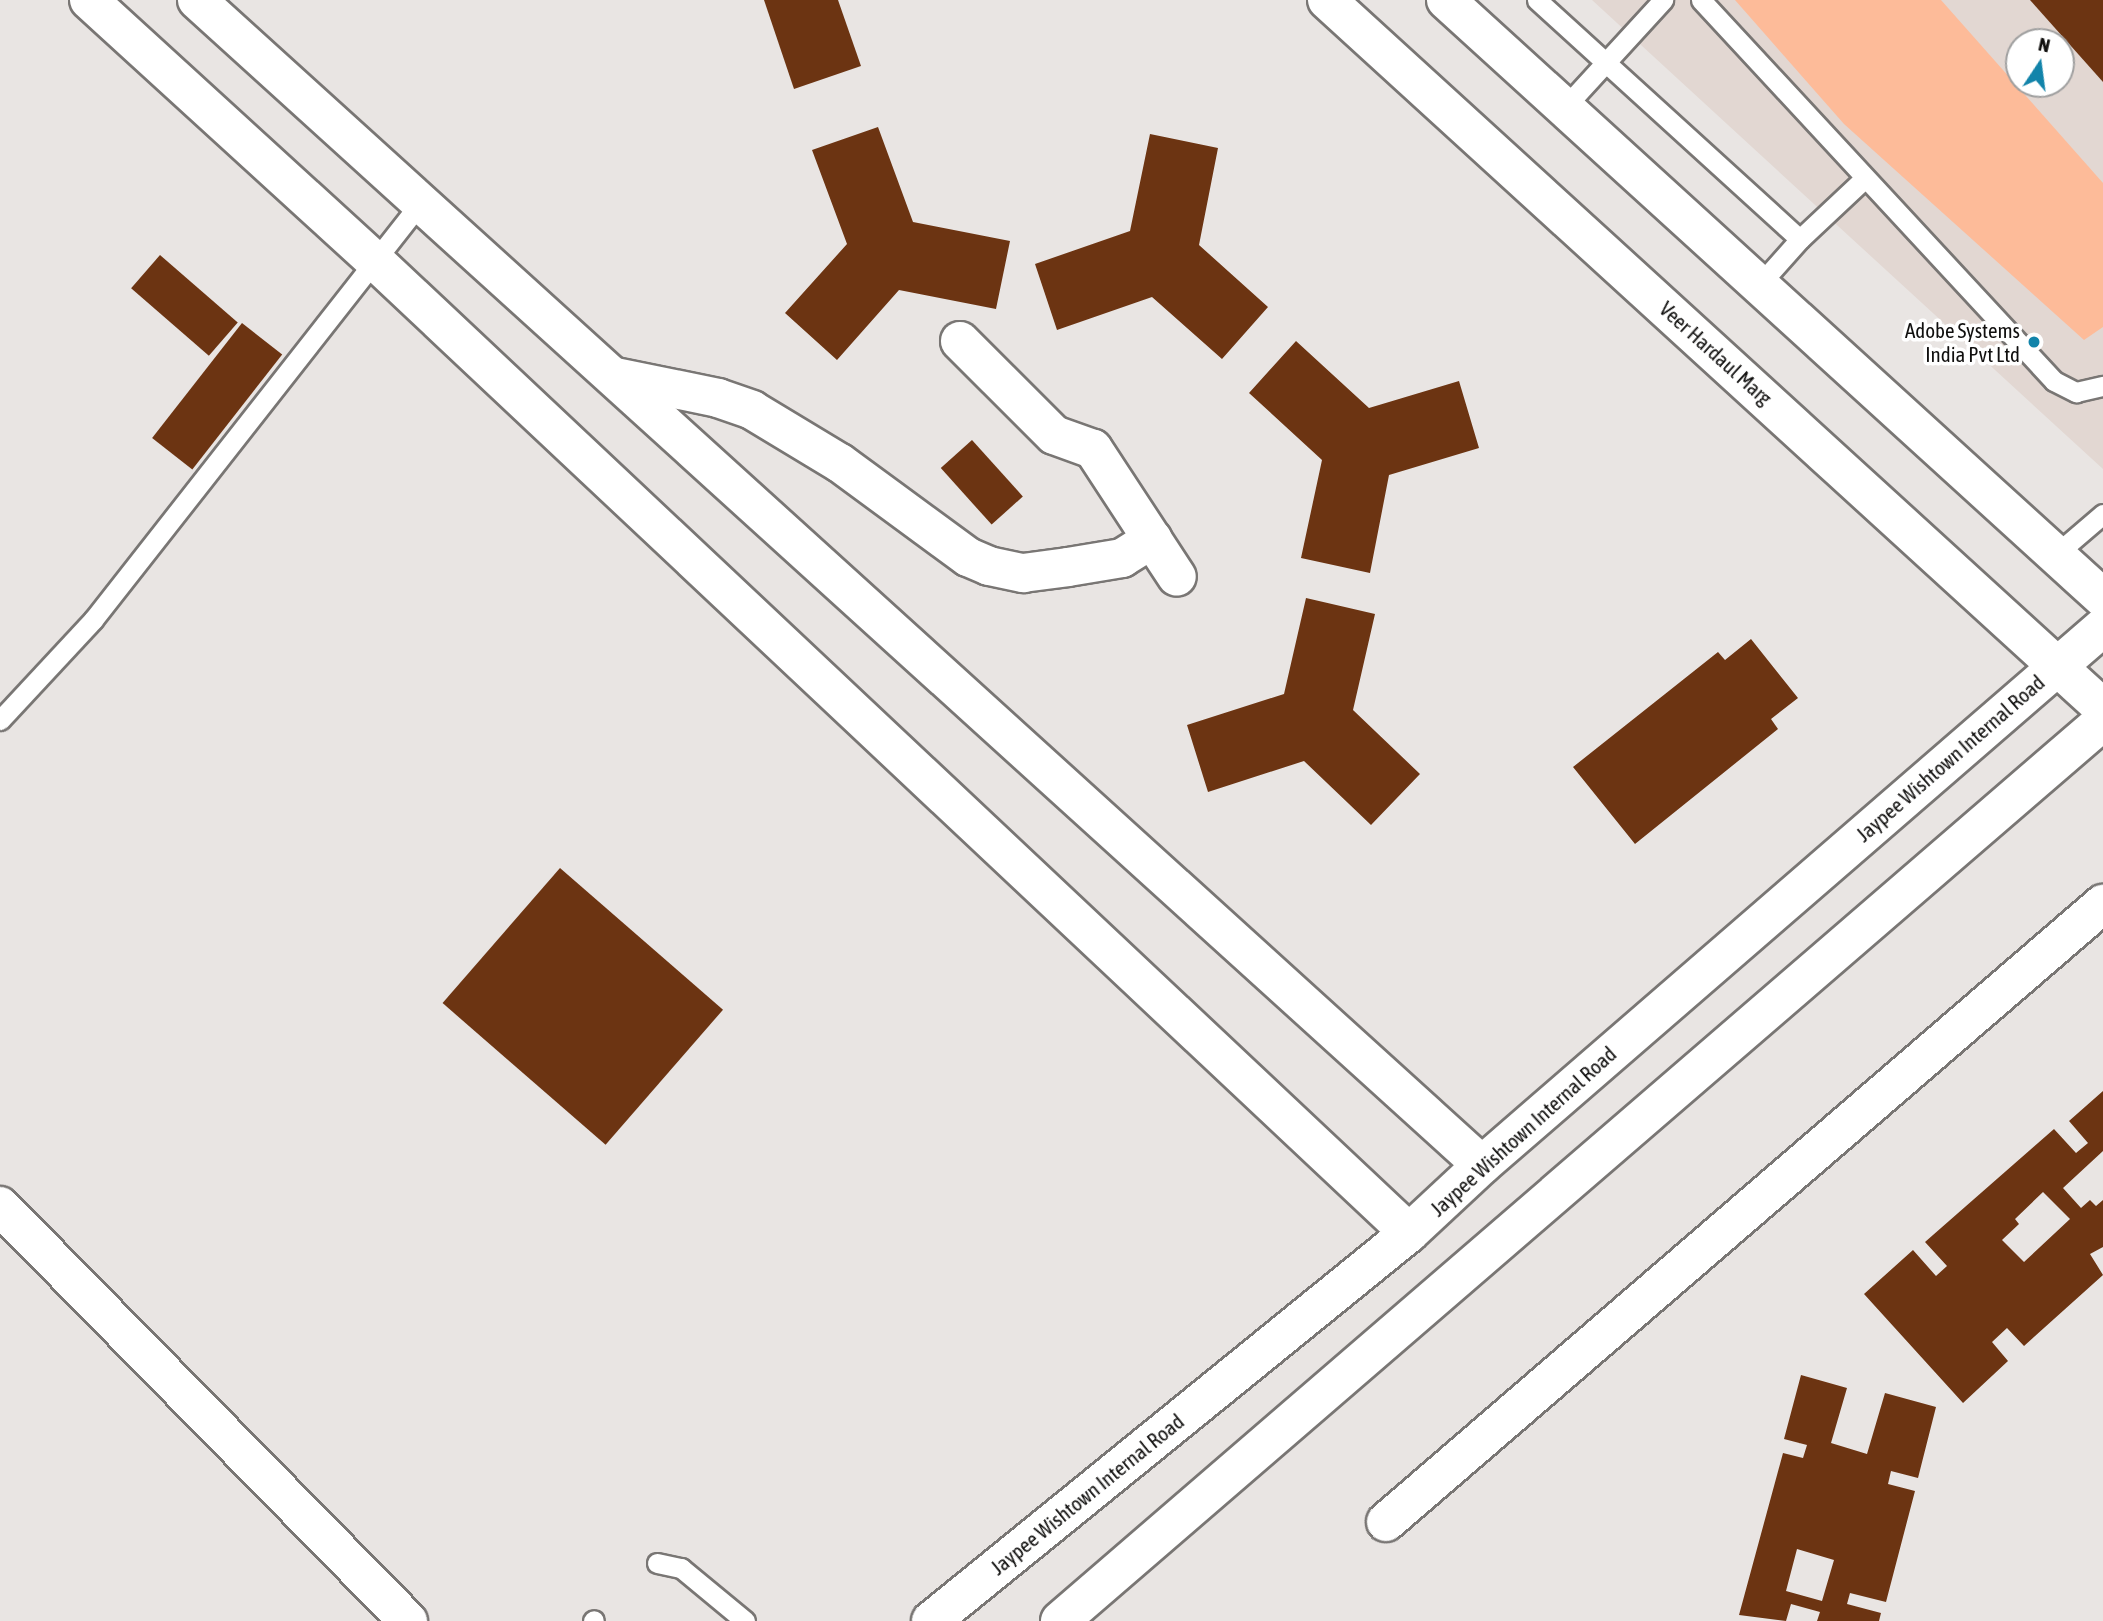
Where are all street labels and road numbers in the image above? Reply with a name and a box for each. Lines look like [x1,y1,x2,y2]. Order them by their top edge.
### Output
street label: Veer Hardaul Marg [1655,296,1777,410]
street label: Jaypee Wishtown Internal Road [1851,669,2049,847]
street label: Jaypee Wishtown Internal Road [1425,1041,1621,1221]
street label: Jaypee Wishtown Internal Road [985,1408,1189,1580]

